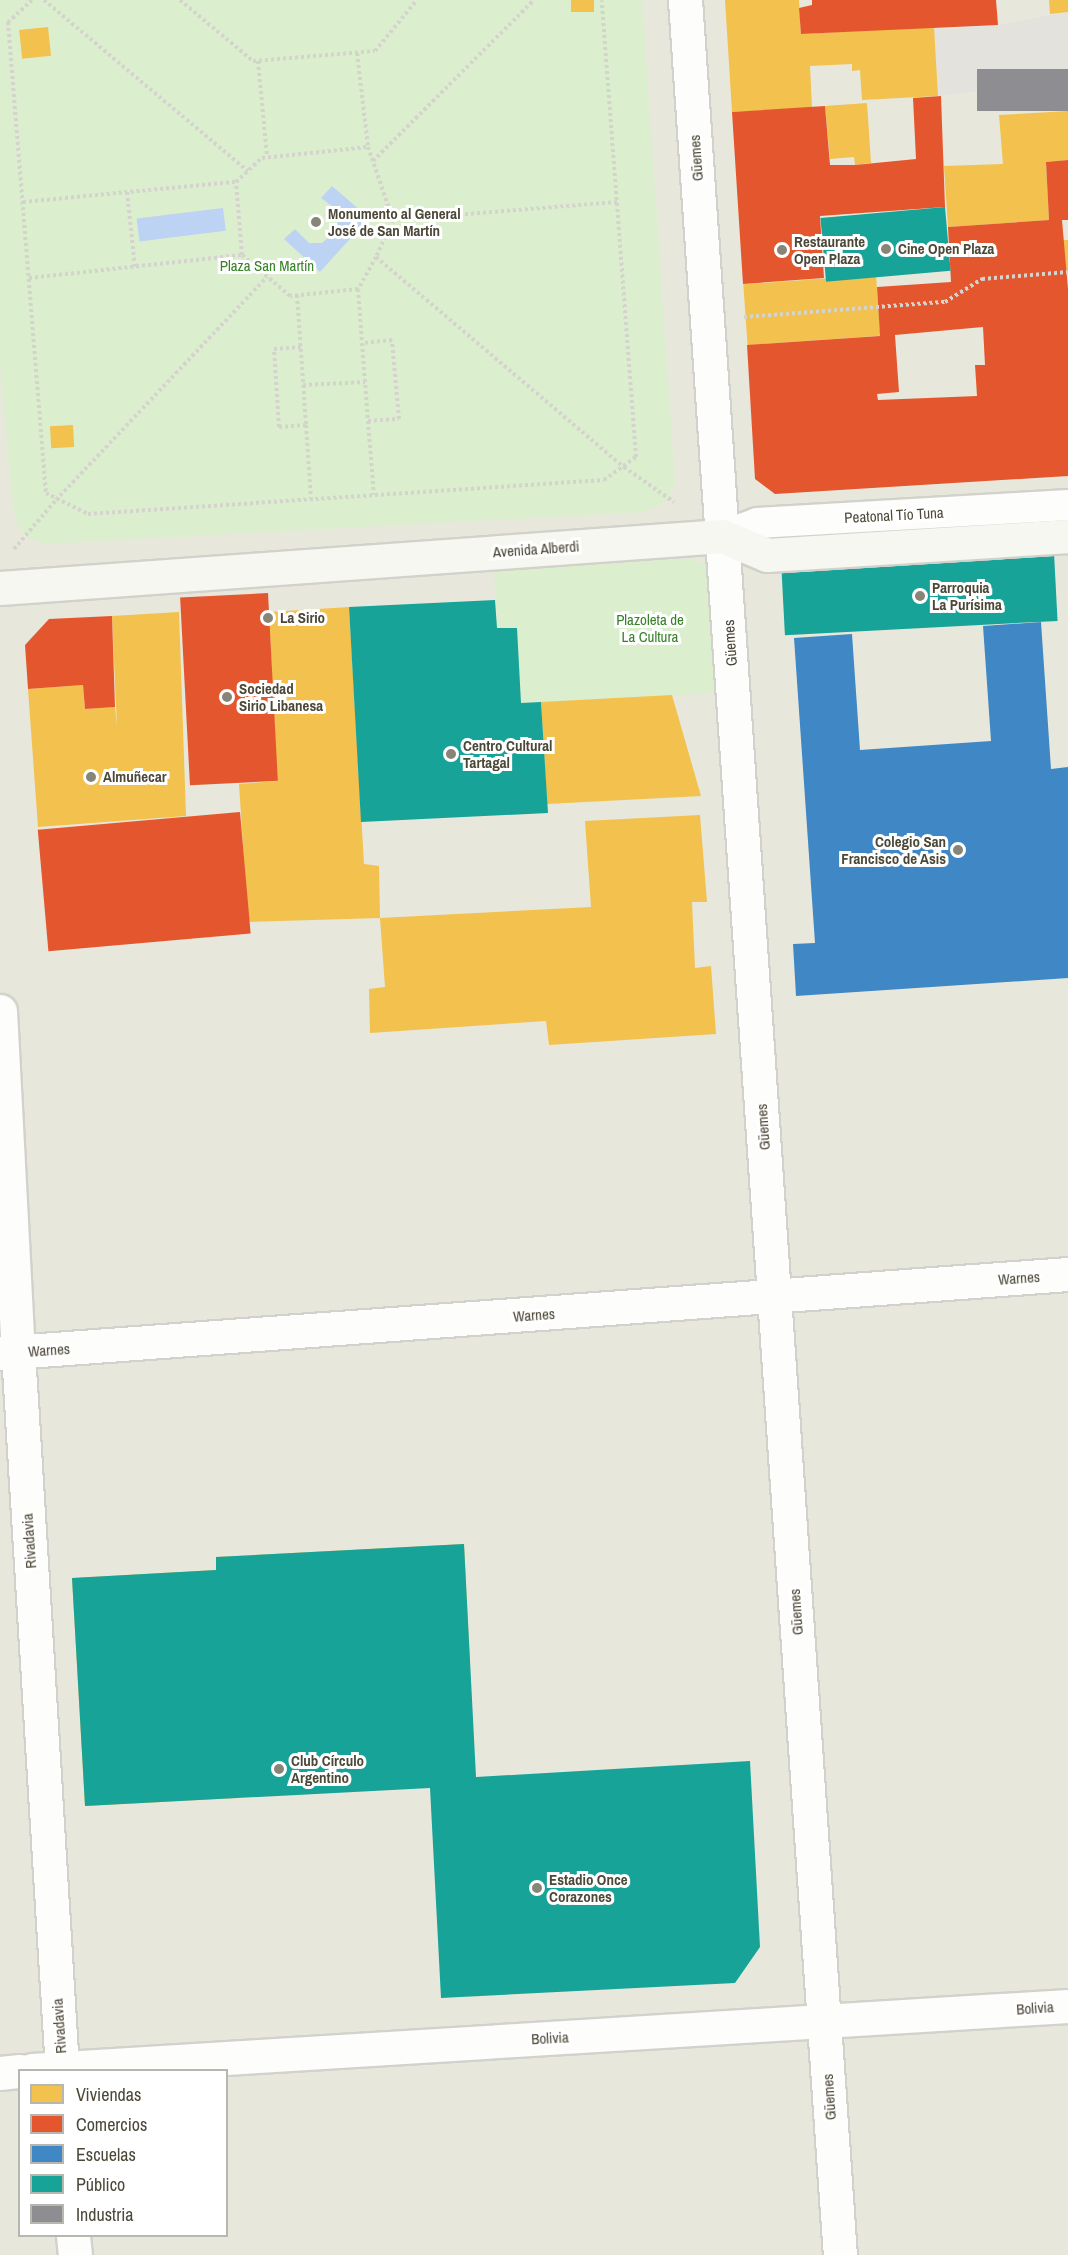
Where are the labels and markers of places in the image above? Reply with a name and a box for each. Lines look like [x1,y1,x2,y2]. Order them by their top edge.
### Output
place label: Monumento al General José de San Martín [328,204,461,239]
marker: Monumento al General José de San Martín [309,215,323,229]
place label: Restaurante Open Plaza [794,232,865,267]
place label: Cine Open Plaza [898,240,994,258]
marker: Cine Open Plaza [879,242,893,256]
marker: Restaurante Open Plaza [775,243,789,257]
place label: Parroquia La Purísima [932,578,1002,613]
marker: Parroquia La Purísima [913,589,927,603]
place label: La Sirio [280,609,325,627]
marker: La Sirio [261,611,275,625]
place label: Sociedad Sirio Libanesa [239,679,323,714]
marker: Sociedad Sirio Libanesa [220,690,234,704]
place label: Centro Cultural Tartagal [463,736,553,771]
marker: Centro Cultural Tartagal [444,747,458,761]
place label: Almuñecar [103,768,167,786]
marker: Almuñecar [84,770,98,784]
place label: Colegio San Francisco de Asis [841,832,946,867]
marker: Colegio San Francisco de Asis [951,843,965,857]
place label: Club Círculo Argentino [291,1751,364,1786]
marker: Club Círculo Argentino [272,1762,286,1776]
place label: Estadio Once Corazones [549,1870,628,1905]
marker: Estadio Once Corazones [530,1881,544,1895]

